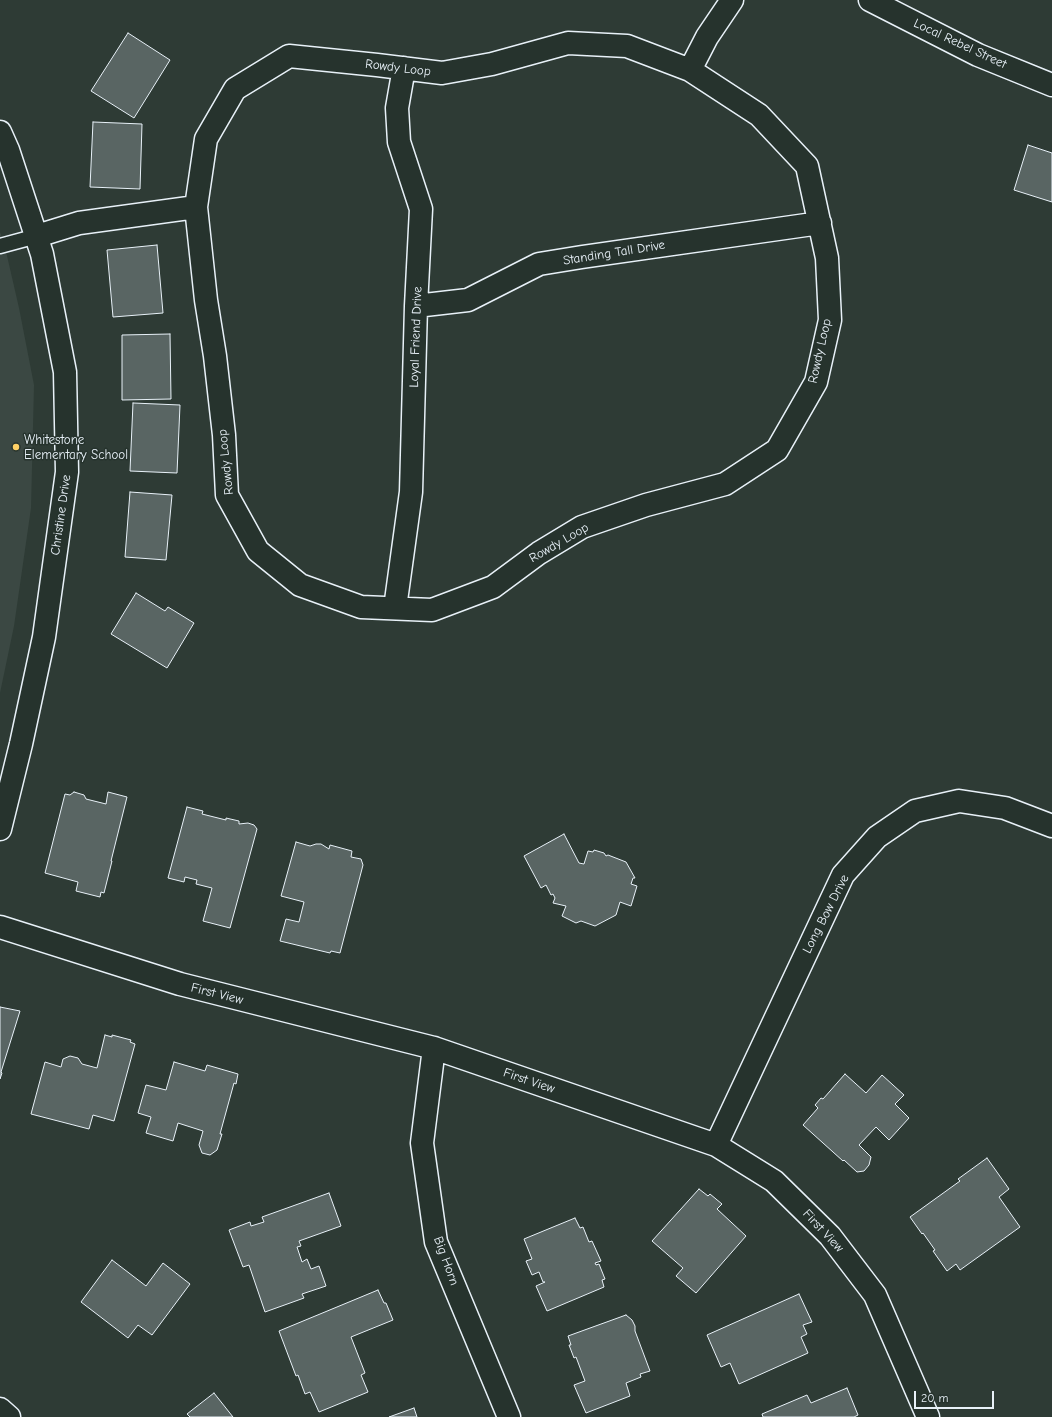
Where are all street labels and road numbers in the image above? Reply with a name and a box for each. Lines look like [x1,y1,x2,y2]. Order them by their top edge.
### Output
street label: Local Rebel Street [911,16,1009,72]
street label: Rowdy Loop [364,56,432,80]
street label: Standing Tall Drive [562,237,666,269]
street label: Loyal Friend Drive [406,286,426,388]
street label: Rowdy Loop [805,317,835,385]
street label: Rowdy Loop [215,428,237,496]
street label: Christine Drive [48,474,74,556]
street label: Rowdy Loop [527,520,591,566]
street label: Long Bow Drive [799,872,853,956]
street label: First View [189,980,245,1008]
street label: First View [501,1065,557,1097]
street label: First View [799,1206,847,1256]
street label: Big Horn [430,1234,462,1288]

